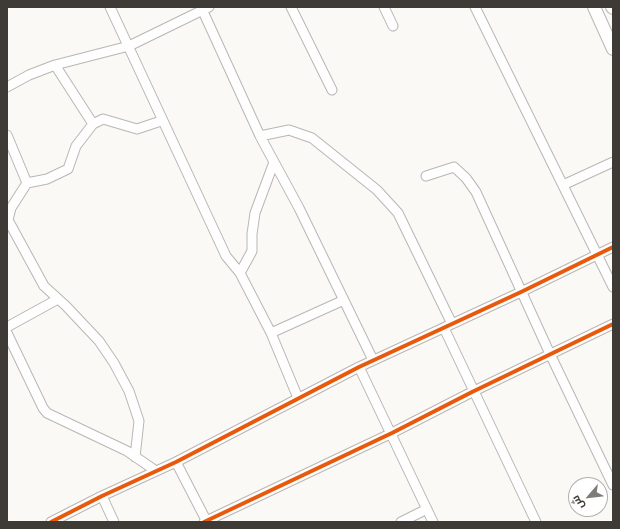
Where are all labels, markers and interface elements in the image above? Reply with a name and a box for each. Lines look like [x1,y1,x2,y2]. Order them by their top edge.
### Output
north arrow [568,477,608,517]
text: ش [570,494,586,511]

